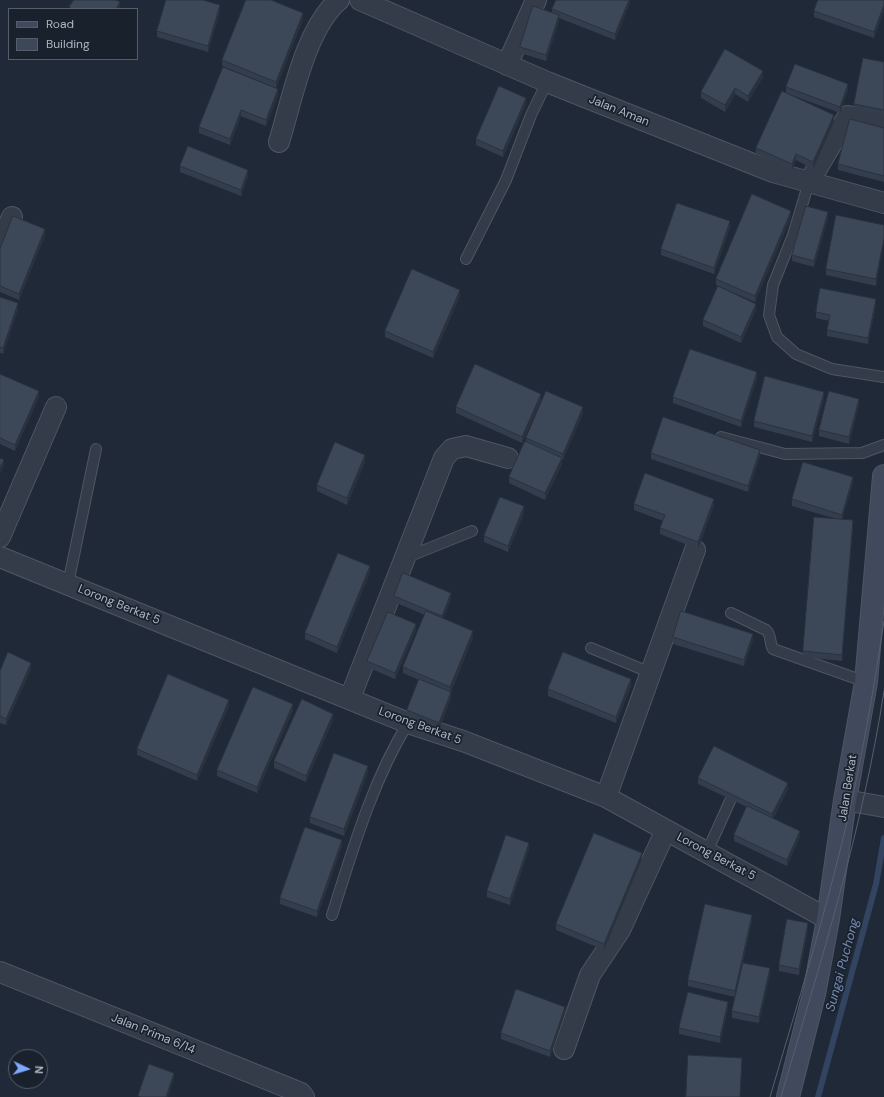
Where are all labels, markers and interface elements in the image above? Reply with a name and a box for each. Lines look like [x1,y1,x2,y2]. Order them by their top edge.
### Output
legend [8,8,138,60]
text: Road [46,16,74,32]
text: Building [46,36,90,52]
street label: Jalan Aman [587,92,651,130]
street label: Lorong Berkat 5 [76,582,162,628]
street label: Lorong Berkat 5 [376,704,464,748]
street label: Jalan Berkat [836,754,860,822]
street label: Lorong Berkat 5 [674,830,758,884]
water label: Sungai Puchong [823,917,863,1013]
street label: Jalan Prima 6/14 [109,1011,197,1057]
north arrow [8,1049,48,1089]
text: N [32,1065,46,1074]

